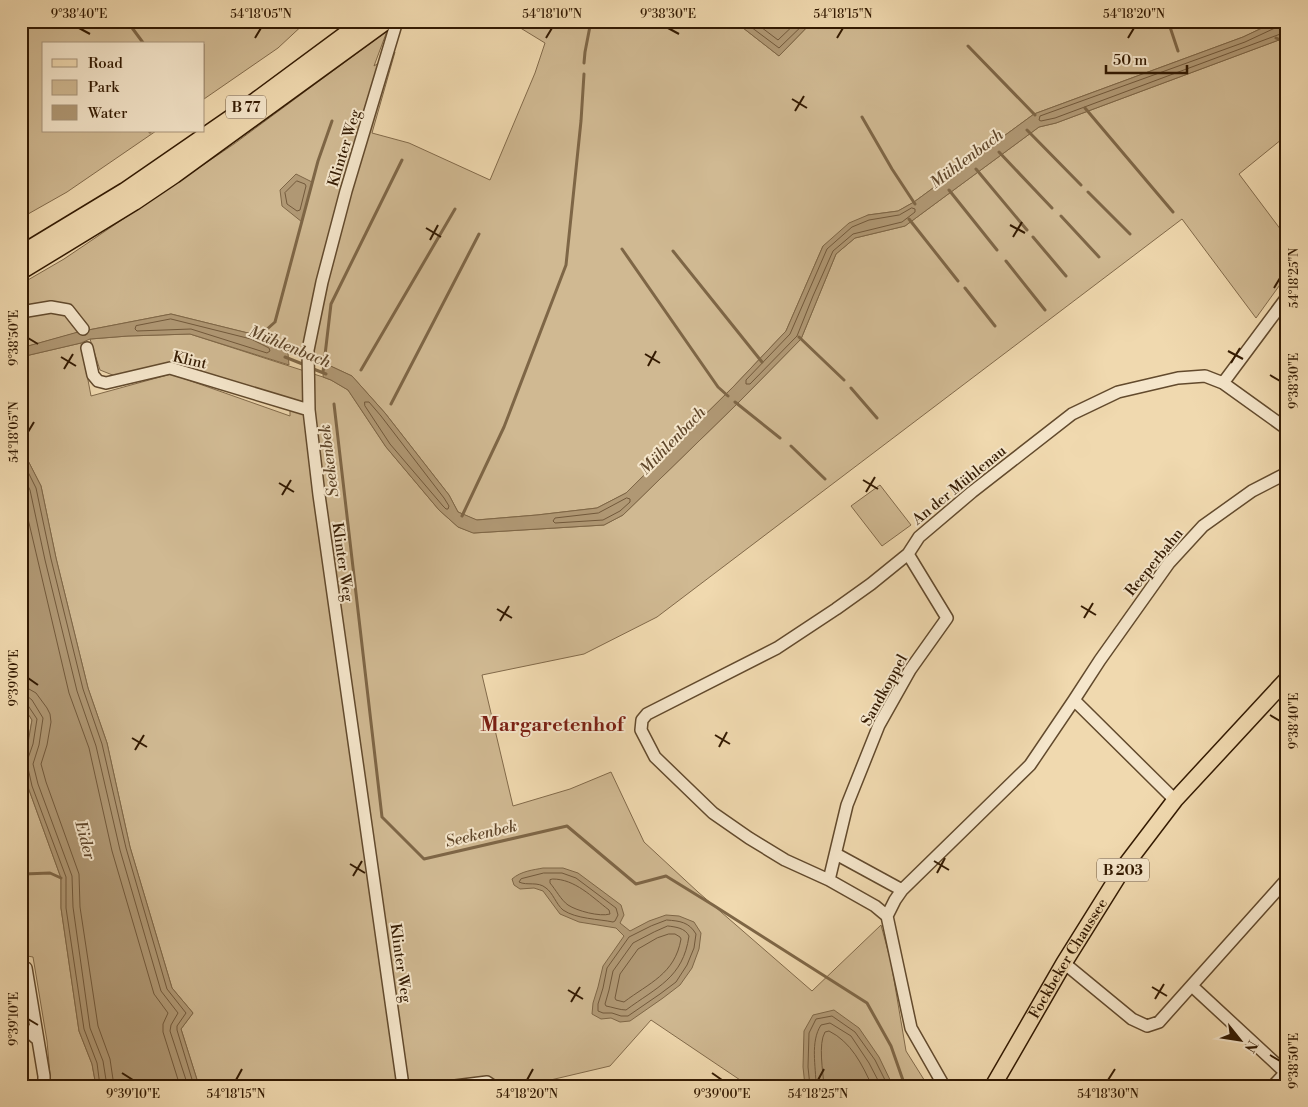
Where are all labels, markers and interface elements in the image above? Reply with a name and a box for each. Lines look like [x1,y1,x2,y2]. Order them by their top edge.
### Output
text: 9°38'40"E [51,7,107,22]
text: 54°18'05"N [230,7,292,22]
text: 54°18'10"N [522,7,582,22]
text: 9°38'30"E [640,7,696,22]
text: 54°18'15"N [814,7,872,22]
text: 54°18'20"N [1103,7,1165,22]
legend [42,42,205,132]
scale bar [1106,42,1187,74]
text: 50 m [1113,51,1147,70]
text: Road [88,54,123,73]
text: Park [88,78,120,97]
road number: B 77 [226,95,266,118]
text: Water [87,104,128,123]
street label: Klinter Weg [324,107,365,189]
water label: Mühlenbach [926,125,1007,193]
text: 54°18'25"N [1287,248,1302,308]
text: 9°38'50"E [7,310,22,366]
water label: Mühlenbach [246,321,334,373]
street label: Klint [171,347,210,374]
text: 9°38'30"E [1287,353,1302,409]
text: 54°18'05"N [7,401,22,463]
water label: Mühlenbach [635,402,710,479]
water label: Seekenbek [315,423,343,498]
street label: An der Mühlenau [908,441,1011,530]
street label: Klinter Weg [328,521,357,603]
street label: Reeperbahn [1121,524,1188,600]
text: 9°39'00"E [7,649,22,707]
street label: Sandkoppel [857,651,912,729]
text: 9°38'40"E [1287,693,1302,749]
district label: Margaretenhof [480,713,627,738]
water label: Seekenbek [443,816,519,852]
water label: Eider [70,818,100,863]
road number: B 203 [1097,858,1149,882]
street label: Fockbeker Chaussee [1025,895,1112,1022]
street label: Klinter Weg [386,922,415,1004]
text: 9°39'10"E [7,992,22,1046]
north arrow [1216,1014,1266,1064]
text: 9°38'50"E [1287,1033,1302,1089]
text: N [1240,1037,1261,1055]
text: 9°39'10"E [106,1087,160,1102]
text: 54°18'15"N [207,1087,265,1102]
text: 54°18'20"N [496,1087,558,1102]
text: 9°39'00"E [693,1087,751,1102]
text: 54°18'25"N [788,1087,848,1102]
text: 54°18'30"N [1077,1087,1139,1102]

